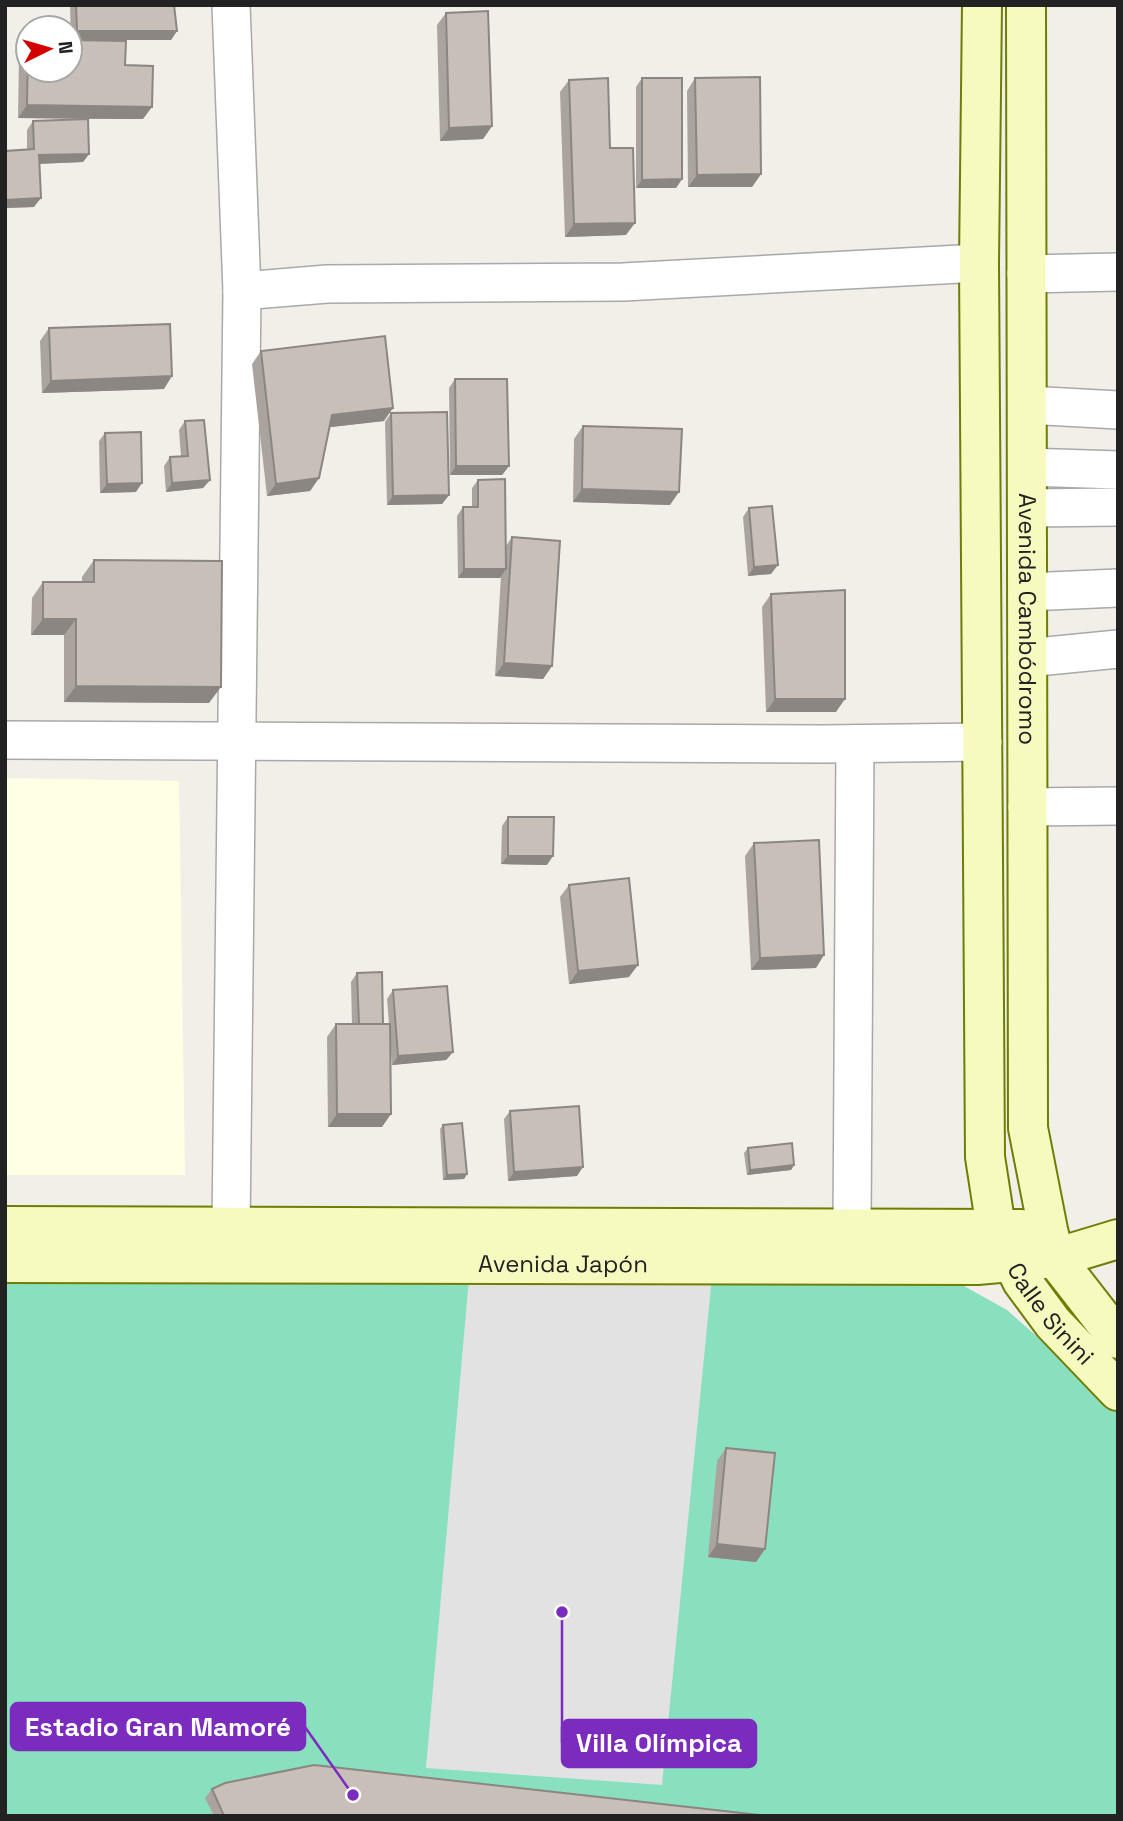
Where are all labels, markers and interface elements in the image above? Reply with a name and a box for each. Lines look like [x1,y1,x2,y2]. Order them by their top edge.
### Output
north arrow [14,14,84,84]
text: N [52,40,78,55]
street label: Avenida Cambódromo [1012,493,1043,745]
street label: Avenida Japón [478,1248,648,1279]
street label: Calle Sinini [1000,1257,1101,1371]
callout: Estadio Gran Mamoré [11,1703,305,1750]
text: Estadio Gran Mamoré [25,1710,291,1744]
callout: Villa Olímpica [562,1720,756,1767]
text: Villa Olímpica [576,1726,742,1760]

